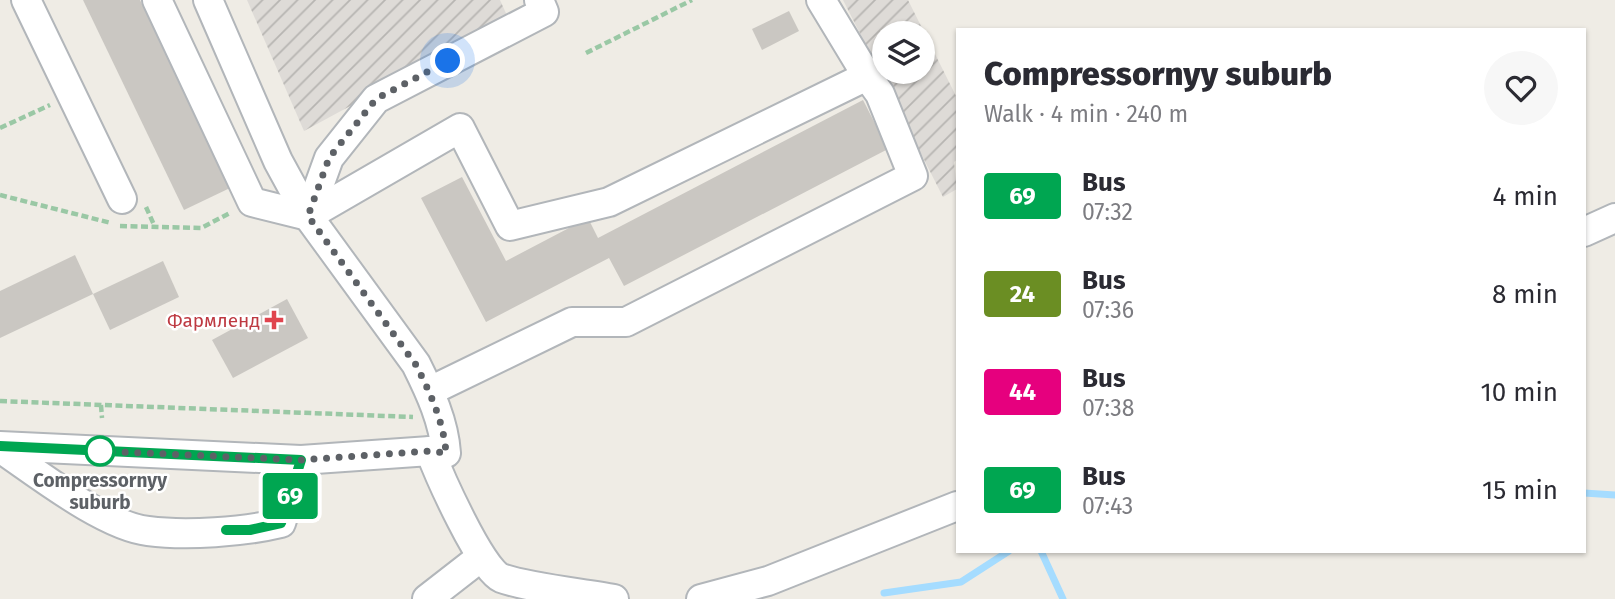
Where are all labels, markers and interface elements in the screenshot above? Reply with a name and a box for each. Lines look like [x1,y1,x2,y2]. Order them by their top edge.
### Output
map controls [872,21,935,84]
button: layers [872,21,935,84]
your location [430,43,465,78]
button: heart [1484,51,1558,125]
text: Compressornyy suburb [984,54,1332,94]
text: Walk · 4 min · 240 m [984,100,1188,128]
text: Bus [1082,167,1125,198]
text: 4 min [1492,181,1558,212]
text: 69 [1009,182,1036,210]
text: 07:32 [1082,198,1133,226]
text: Bus [1082,265,1125,296]
text: 8 min [1492,279,1558,310]
text: 24 [1010,280,1035,308]
text: 07:36 [1082,296,1134,324]
place label: Фармленд [167,309,260,332]
marker: Фармленд [266,312,282,328]
text: Bus [1082,363,1125,394]
text: 10 min [1480,377,1558,408]
text: 44 [1009,378,1036,406]
text: 07:38 [1082,394,1134,422]
marker: Compressornyy suburb [85,436,115,466]
text: Bus [1082,461,1125,492]
place label: Compressornyy suburb [33,469,167,514]
line badge: 69 [258,473,322,519]
text: 15 min [1482,475,1558,506]
text: 69 [1009,476,1036,504]
text: 69 [277,482,303,510]
text: 07:43 [1082,492,1133,520]

